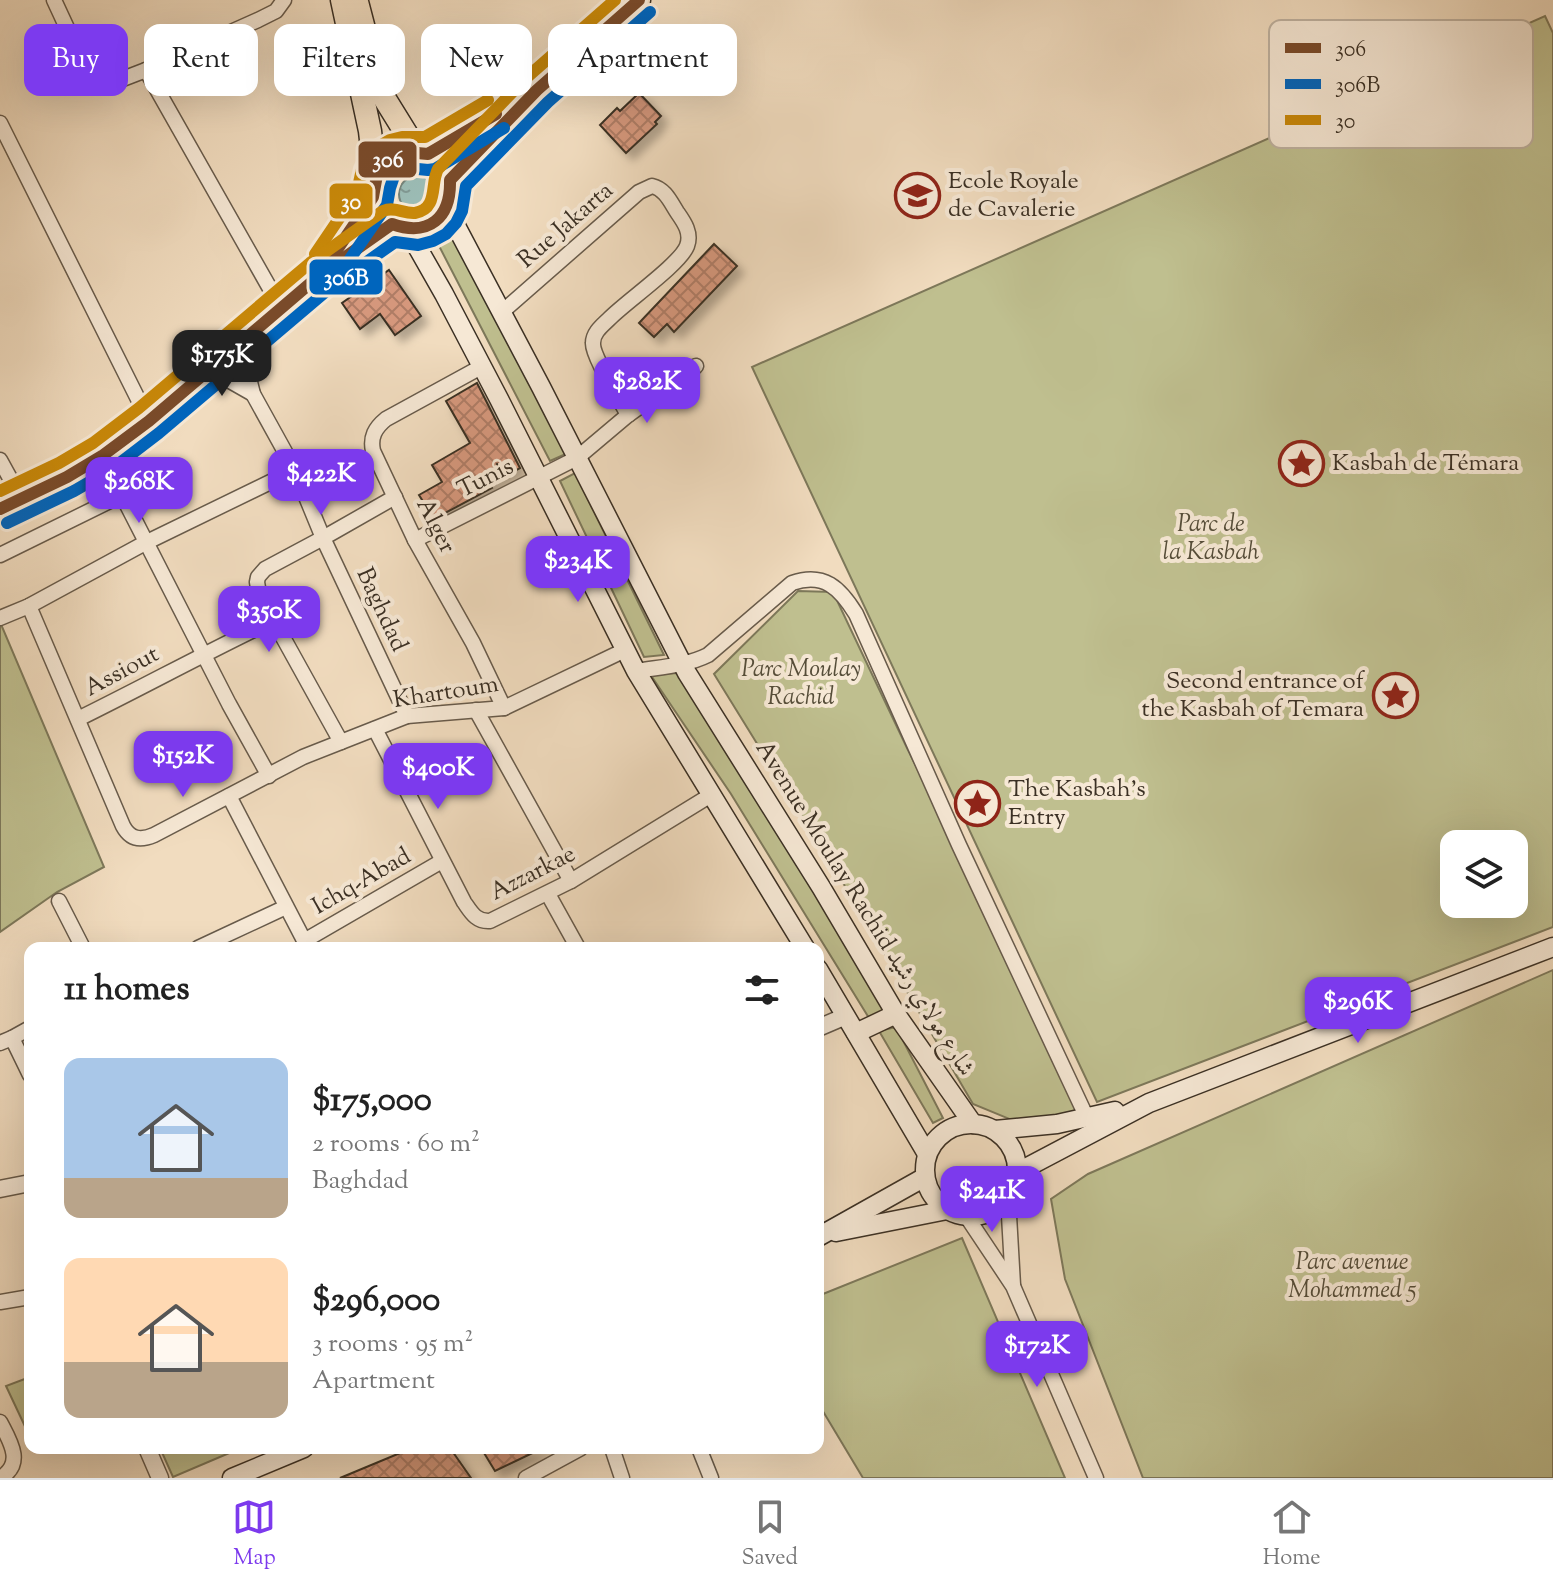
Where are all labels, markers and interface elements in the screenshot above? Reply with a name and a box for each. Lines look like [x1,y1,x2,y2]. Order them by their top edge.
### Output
legend [1269,20,1533,148]
chip: Buy [24,24,128,96]
chip: Rent [144,24,258,96]
chip: Filters [274,24,405,96]
chip: New [421,24,532,96]
chip: Apartment [548,24,737,96]
text: 306 [1335,35,1366,67]
text: 306B [1335,71,1380,103]
text: 30 [1335,107,1355,139]
line badge: 306 [357,140,418,179]
text: 306 [372,146,404,178]
place label: Ecole Royale de Cavalerie [948,165,1079,227]
school or university icon: Ecole Royale de Cavalerie [893,172,941,220]
street label: Rue Jakarta [511,175,621,277]
line badge: 30 [328,182,374,220]
text: 30 [341,188,362,220]
line badge: 306B [308,258,384,296]
text: 306B [323,264,369,296]
pin: $175K [166,330,278,398]
text: $175K [190,337,254,374]
pin: $282K [591,357,703,425]
text: $282K [612,364,682,401]
place icon: Kasbah de Témara [1277,440,1325,488]
place label: Kasbah de Témara [1332,447,1519,481]
pin: $422K [265,449,377,517]
street label: Tunis [452,450,520,508]
text: $422K [286,456,356,493]
pin: $268K [83,457,195,525]
text: $268K [104,464,174,501]
street label: Alger [407,493,463,559]
park label: Parc de la Kasbah [1163,508,1260,570]
pin: $234K [522,536,634,604]
text: $234K [544,543,612,580]
street label: Baghdad [347,562,415,658]
pin: $350K [213,586,325,654]
text: $350K [236,593,302,630]
street label: Assiout [79,638,165,706]
park label: Parc Moulay Rachid [741,653,861,715]
place label: Second entrance of the Kasbah of Temara [1142,665,1366,727]
street label: Khartoum [391,668,501,718]
place icon: Second entrance of the Kasbah of Temara [1371,672,1419,720]
pin: $152K [127,731,239,799]
street label: Avenue Moulay Rachid شارع مولاي رشيد [745,735,982,1084]
text: $152K [152,738,214,775]
pin: $400K [382,743,494,811]
text: $400K [401,750,475,787]
place label: The Kasbah's Entry [1008,773,1146,835]
place icon: The Kasbah's Entry [953,780,1001,828]
map controls [1440,830,1528,918]
button: layers [1440,830,1528,918]
street label: Azzarkae [484,838,582,910]
street label: Ichq-Abad [306,840,418,924]
text: 11 homes [64,966,190,1015]
icon: filters [740,968,784,1012]
pin: $296K [1302,977,1414,1045]
text: $296K [1323,984,1393,1021]
text: $175,000 [312,1077,432,1126]
icon: home [128,1090,224,1186]
text: 2 rooms · 60 m² [312,1126,480,1163]
text: Baghdad [312,1163,409,1200]
pin: $241K [936,1166,1048,1234]
text: $241K [959,1173,1025,1210]
park label: Parc avenue Mohammed 5 [1288,1246,1417,1308]
text: $296,000 [312,1277,440,1326]
icon: home [128,1290,224,1386]
pin: $172K [981,1321,1093,1389]
text: 3 rooms · 95 m² [312,1326,473,1363]
text: $172K [1004,1328,1070,1365]
text: Apartment [312,1363,435,1400]
tab: Map [232,1495,276,1575]
tab: Saved [741,1495,798,1575]
tab: Home [1263,1495,1321,1575]

